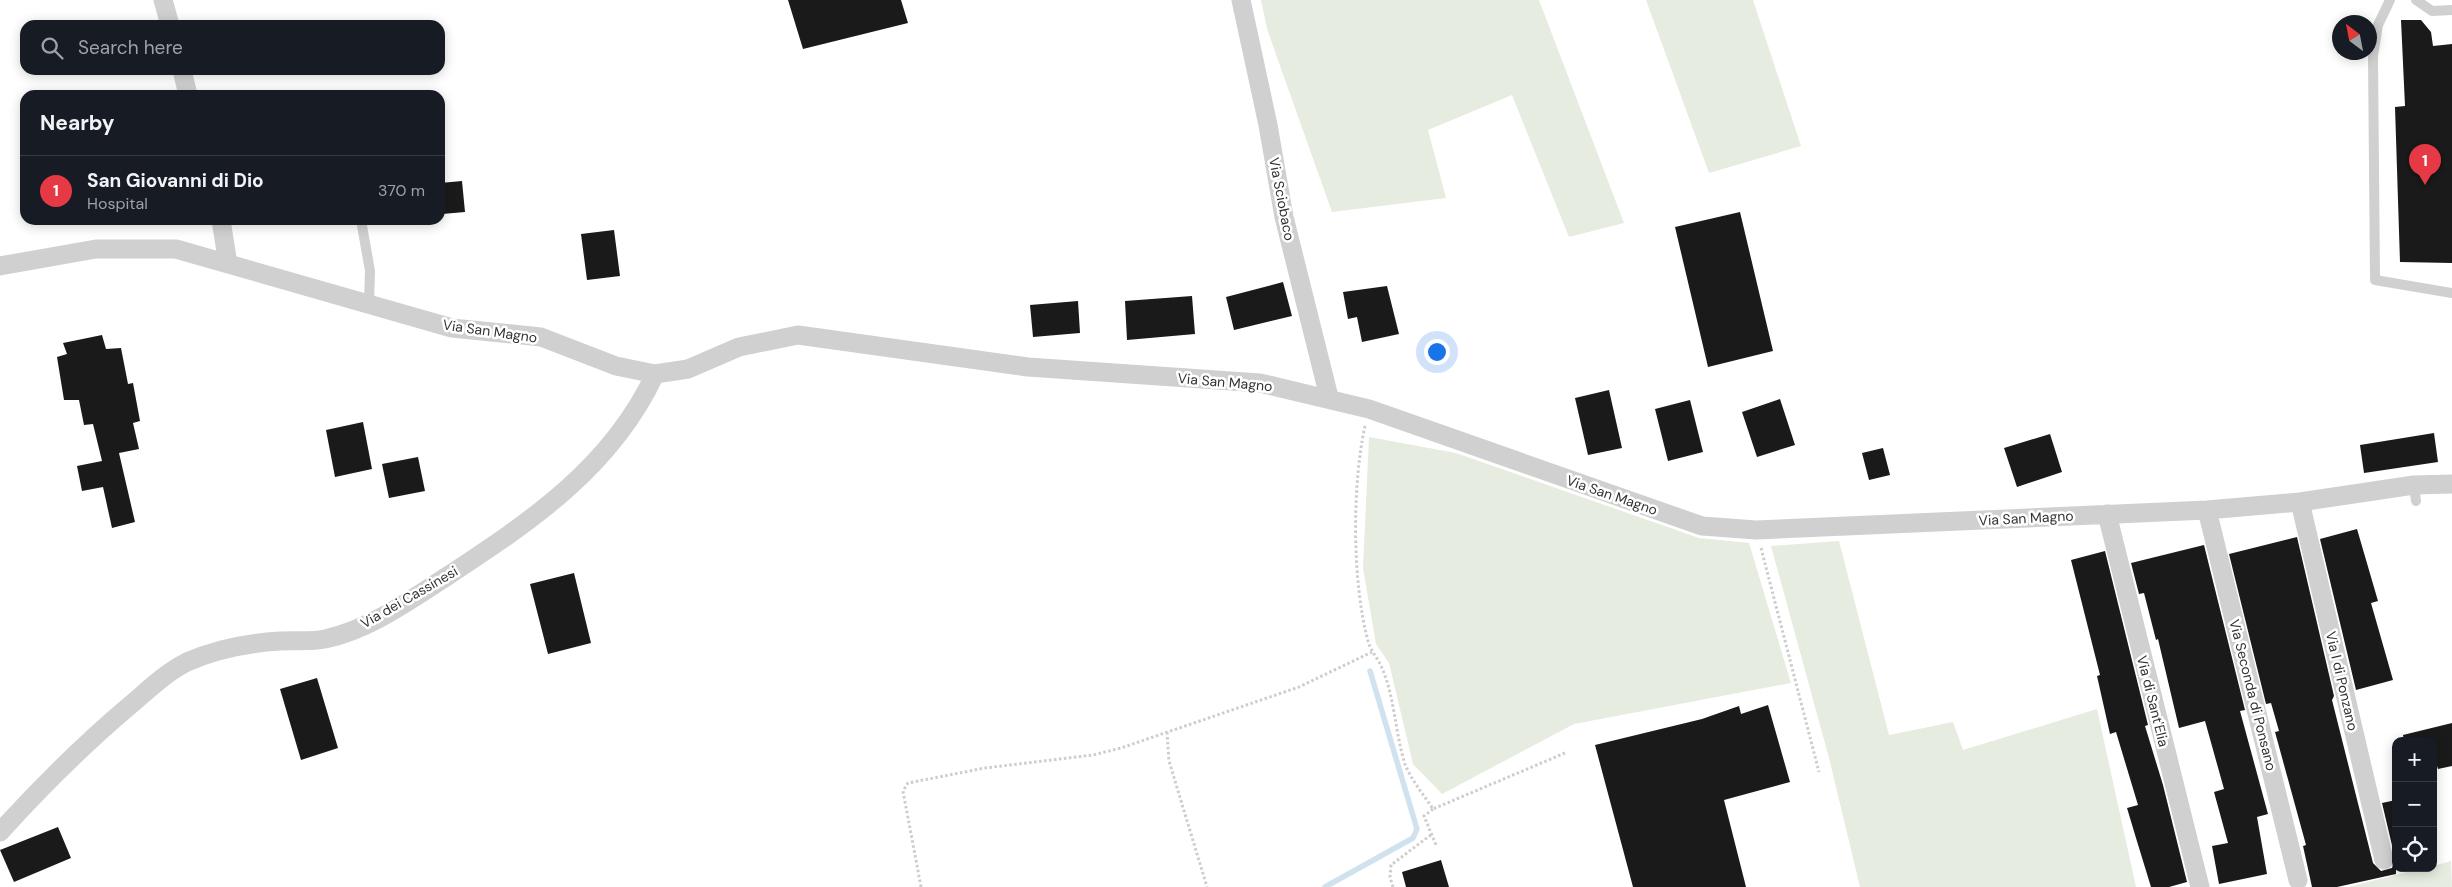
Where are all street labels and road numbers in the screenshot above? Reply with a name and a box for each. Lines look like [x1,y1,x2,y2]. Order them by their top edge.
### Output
street label: Via Sciobaco [1265,156,1299,242]
street label: Via San Magno [442,315,538,347]
street label: Via San Magno [1177,369,1273,395]
street label: Via San Magno [1564,471,1660,519]
street label: Via San Magno [1978,507,2074,529]
street label: Via dei Cassinesi [357,562,461,632]
street label: Via Seconda di Ponsano [2225,617,2281,773]
street label: Via I di Ponzano [2322,630,2362,732]
street label: Via di Sant'Elia [2133,653,2173,749]

